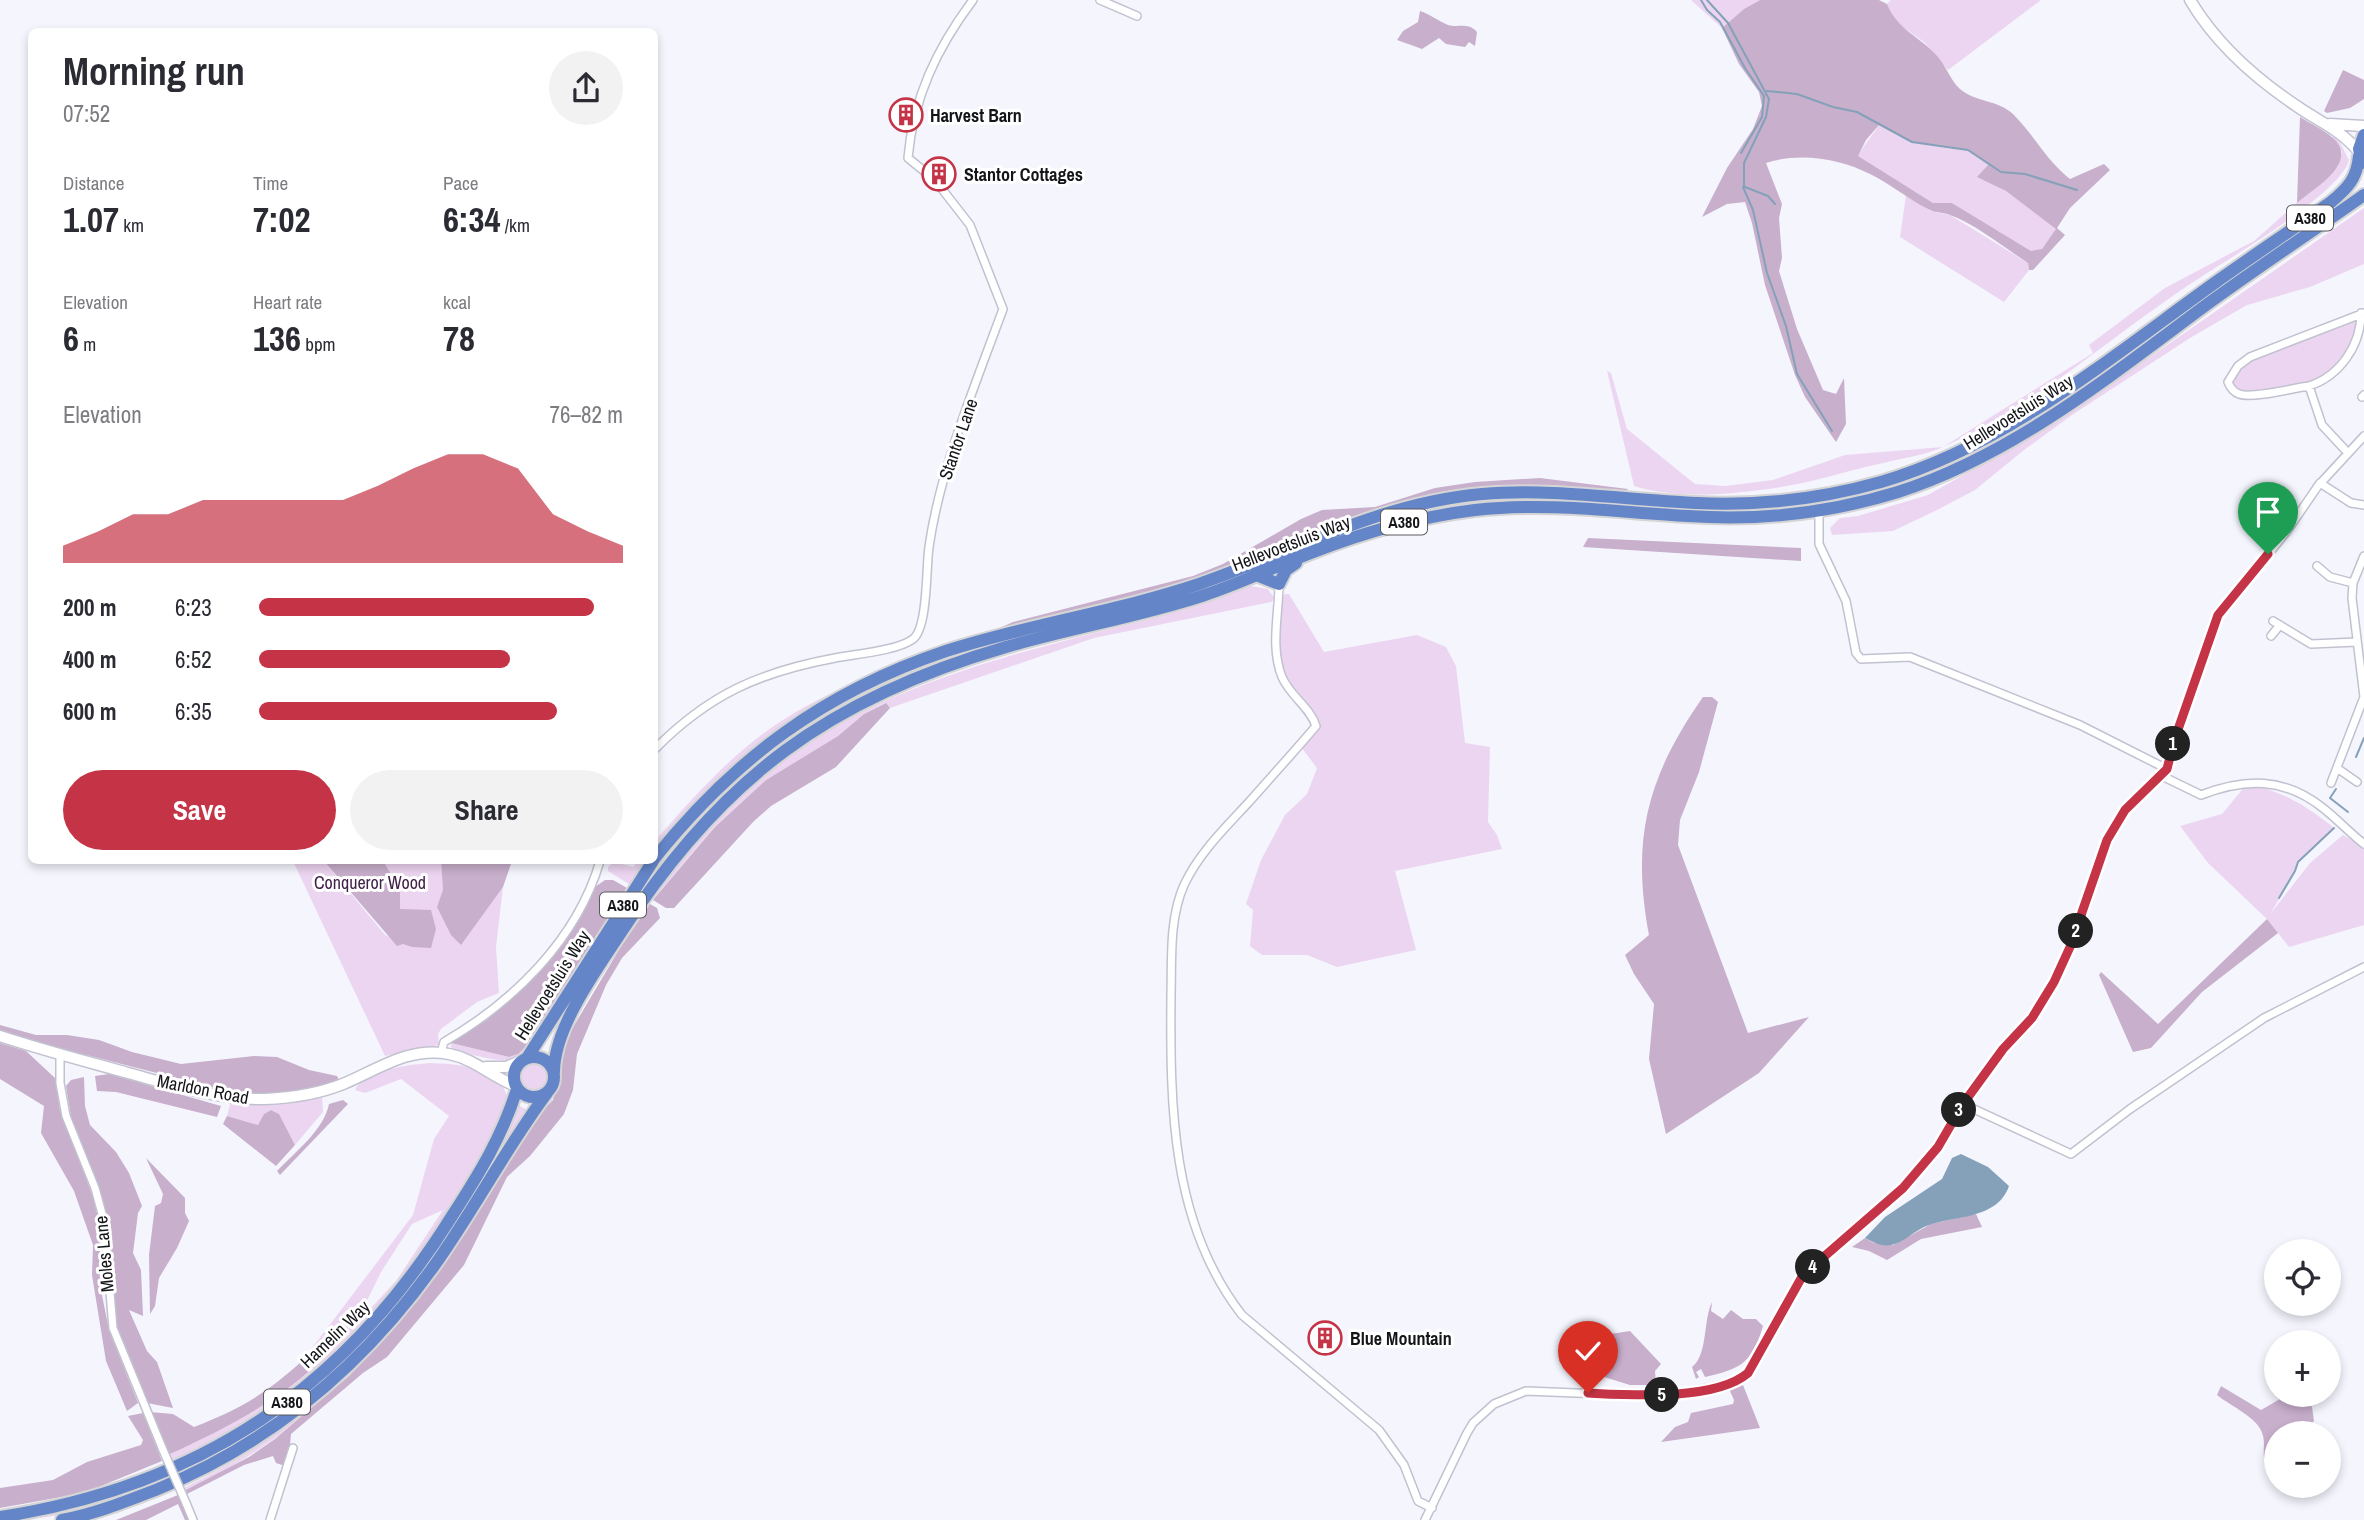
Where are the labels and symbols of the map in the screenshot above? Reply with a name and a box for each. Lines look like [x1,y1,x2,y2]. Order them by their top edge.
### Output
building icon: Harvest Barn [887,96,925,134]
place label: Harvest Barn [930,103,1022,128]
building icon: Stantor Cottages [920,155,958,193]
place label: Stantor Cottages [964,162,1083,187]
road number: A380 [2287,206,2333,230]
street label: Hellevoetsluis Way [1958,368,2078,456]
street label: Stantor Lane [932,395,984,483]
pin [2238,482,2298,554]
street label: Hellevoetsluis Way [1228,509,1354,577]
road number: A380 [1381,509,1427,534]
pin: 1 [2156,726,2190,762]
park label: Conqueror Wood [314,870,426,895]
road number: A380 [600,892,646,917]
pin: 2 [2058,914,2094,948]
street label: Hellevoetsluis Way [508,925,596,1045]
street label: Marldon Road [155,1068,251,1110]
pin: 3 [1941,1092,1976,1128]
street label: Moles Lane [88,1215,120,1293]
pin: 4 [1796,1250,1830,1284]
street label: Hamelin Way [295,1294,376,1374]
building icon: Blue Mountain [1306,1319,1344,1357]
pin [1558,1321,1618,1393]
place label: Blue Mountain [1350,1326,1452,1351]
pin: 5 [1644,1378,1680,1412]
road number: A380 [264,1390,310,1414]

